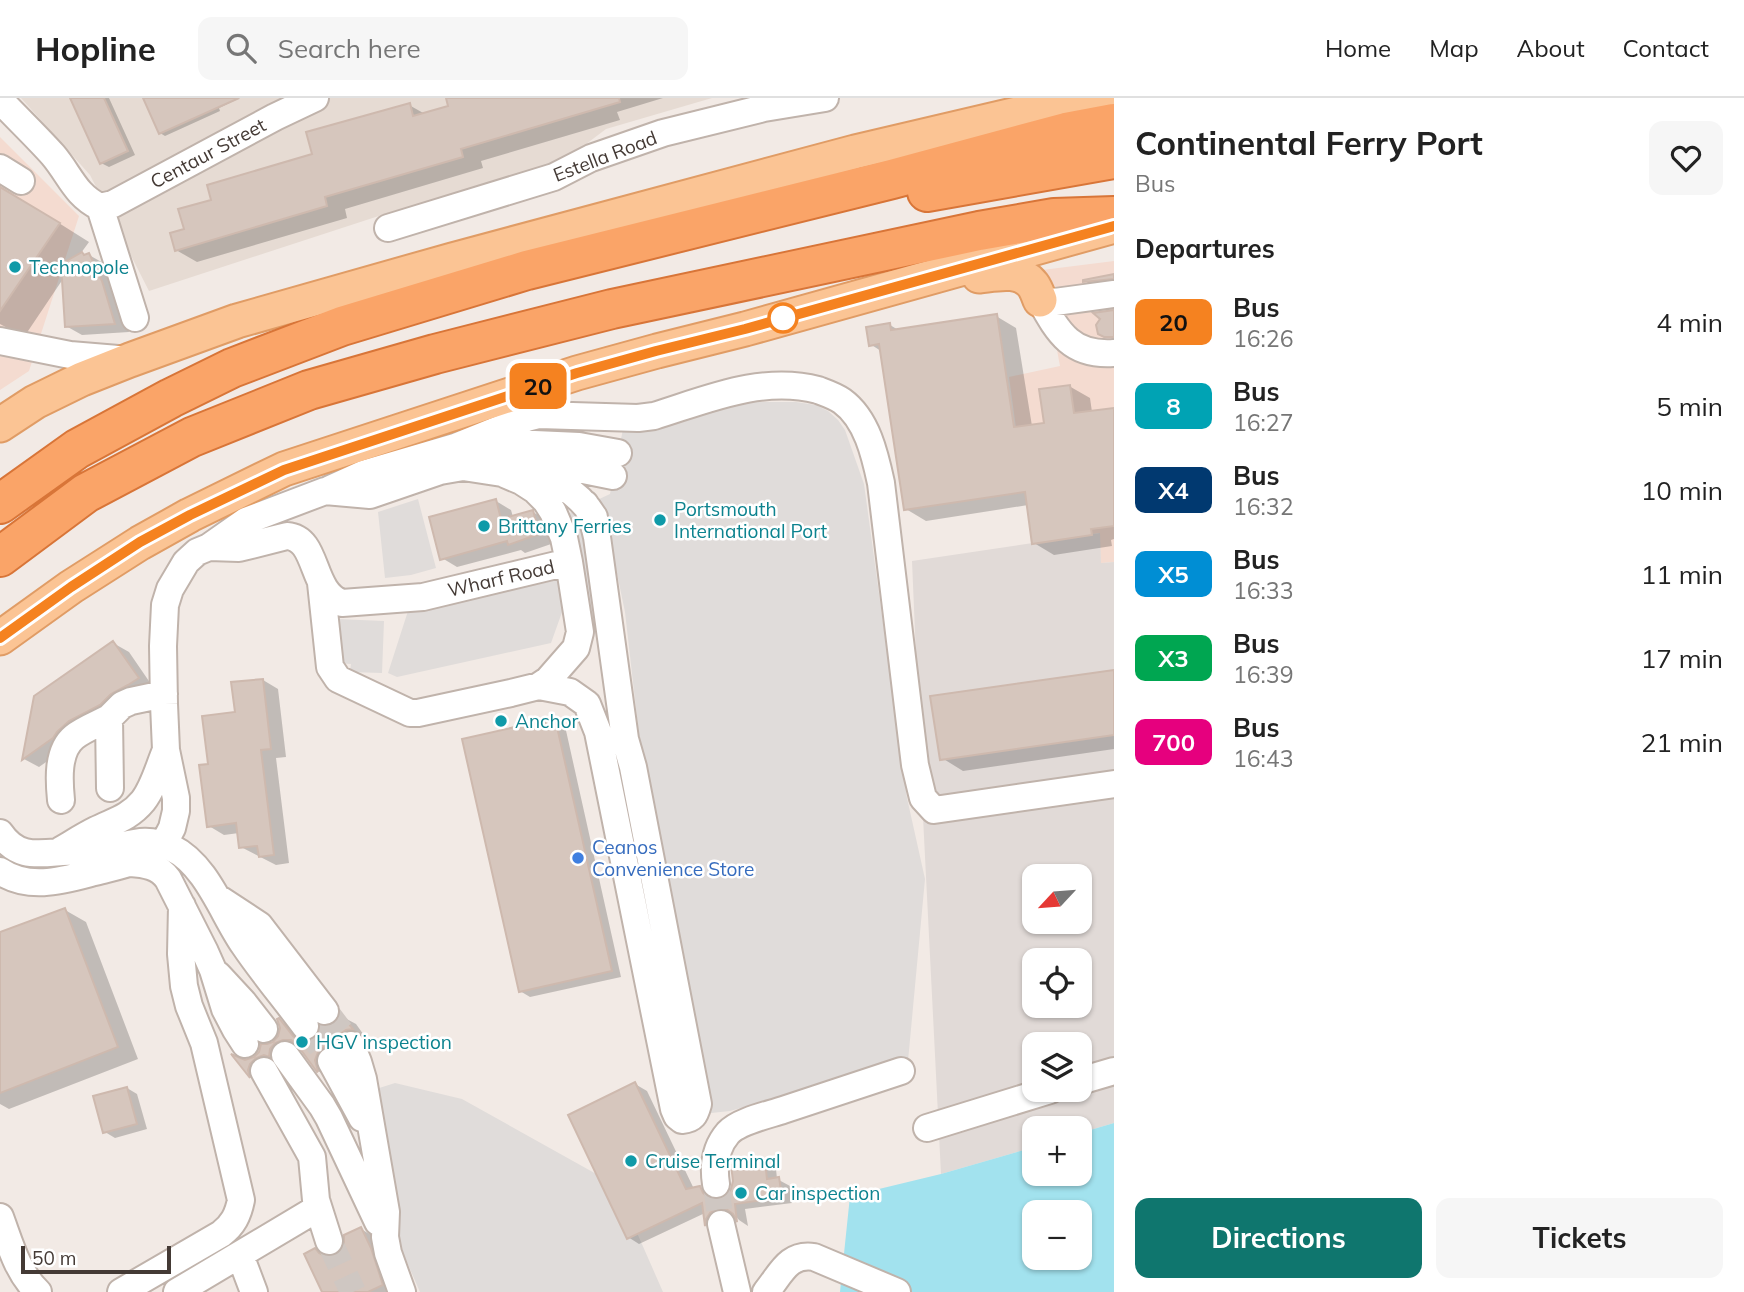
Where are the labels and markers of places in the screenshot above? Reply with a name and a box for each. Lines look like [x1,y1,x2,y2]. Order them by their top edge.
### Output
place label: Technopole [29,255,129,279]
marker: Technopole [7,259,23,275]
unlabelled marker [768,303,798,333]
place label: Portsmouth International Port [674,497,828,543]
marker: Portsmouth International Port [652,512,668,528]
place label: Brittany Ferries [498,514,632,538]
marker: Brittany Ferries [476,518,492,534]
place label: Anchor [515,709,578,733]
marker: Anchor [493,713,509,729]
place label: Ceanos Convenience Store [592,835,754,881]
marker: Ceanos Convenience Store [570,850,586,866]
place label: HGV inspection [316,1030,452,1054]
marker: HGV inspection [294,1034,310,1050]
place label: Cruise Terminal [645,1149,781,1173]
marker: Cruise Terminal [623,1153,639,1169]
place label: Car inspection [755,1181,880,1205]
marker: Car inspection [733,1185,749,1201]

